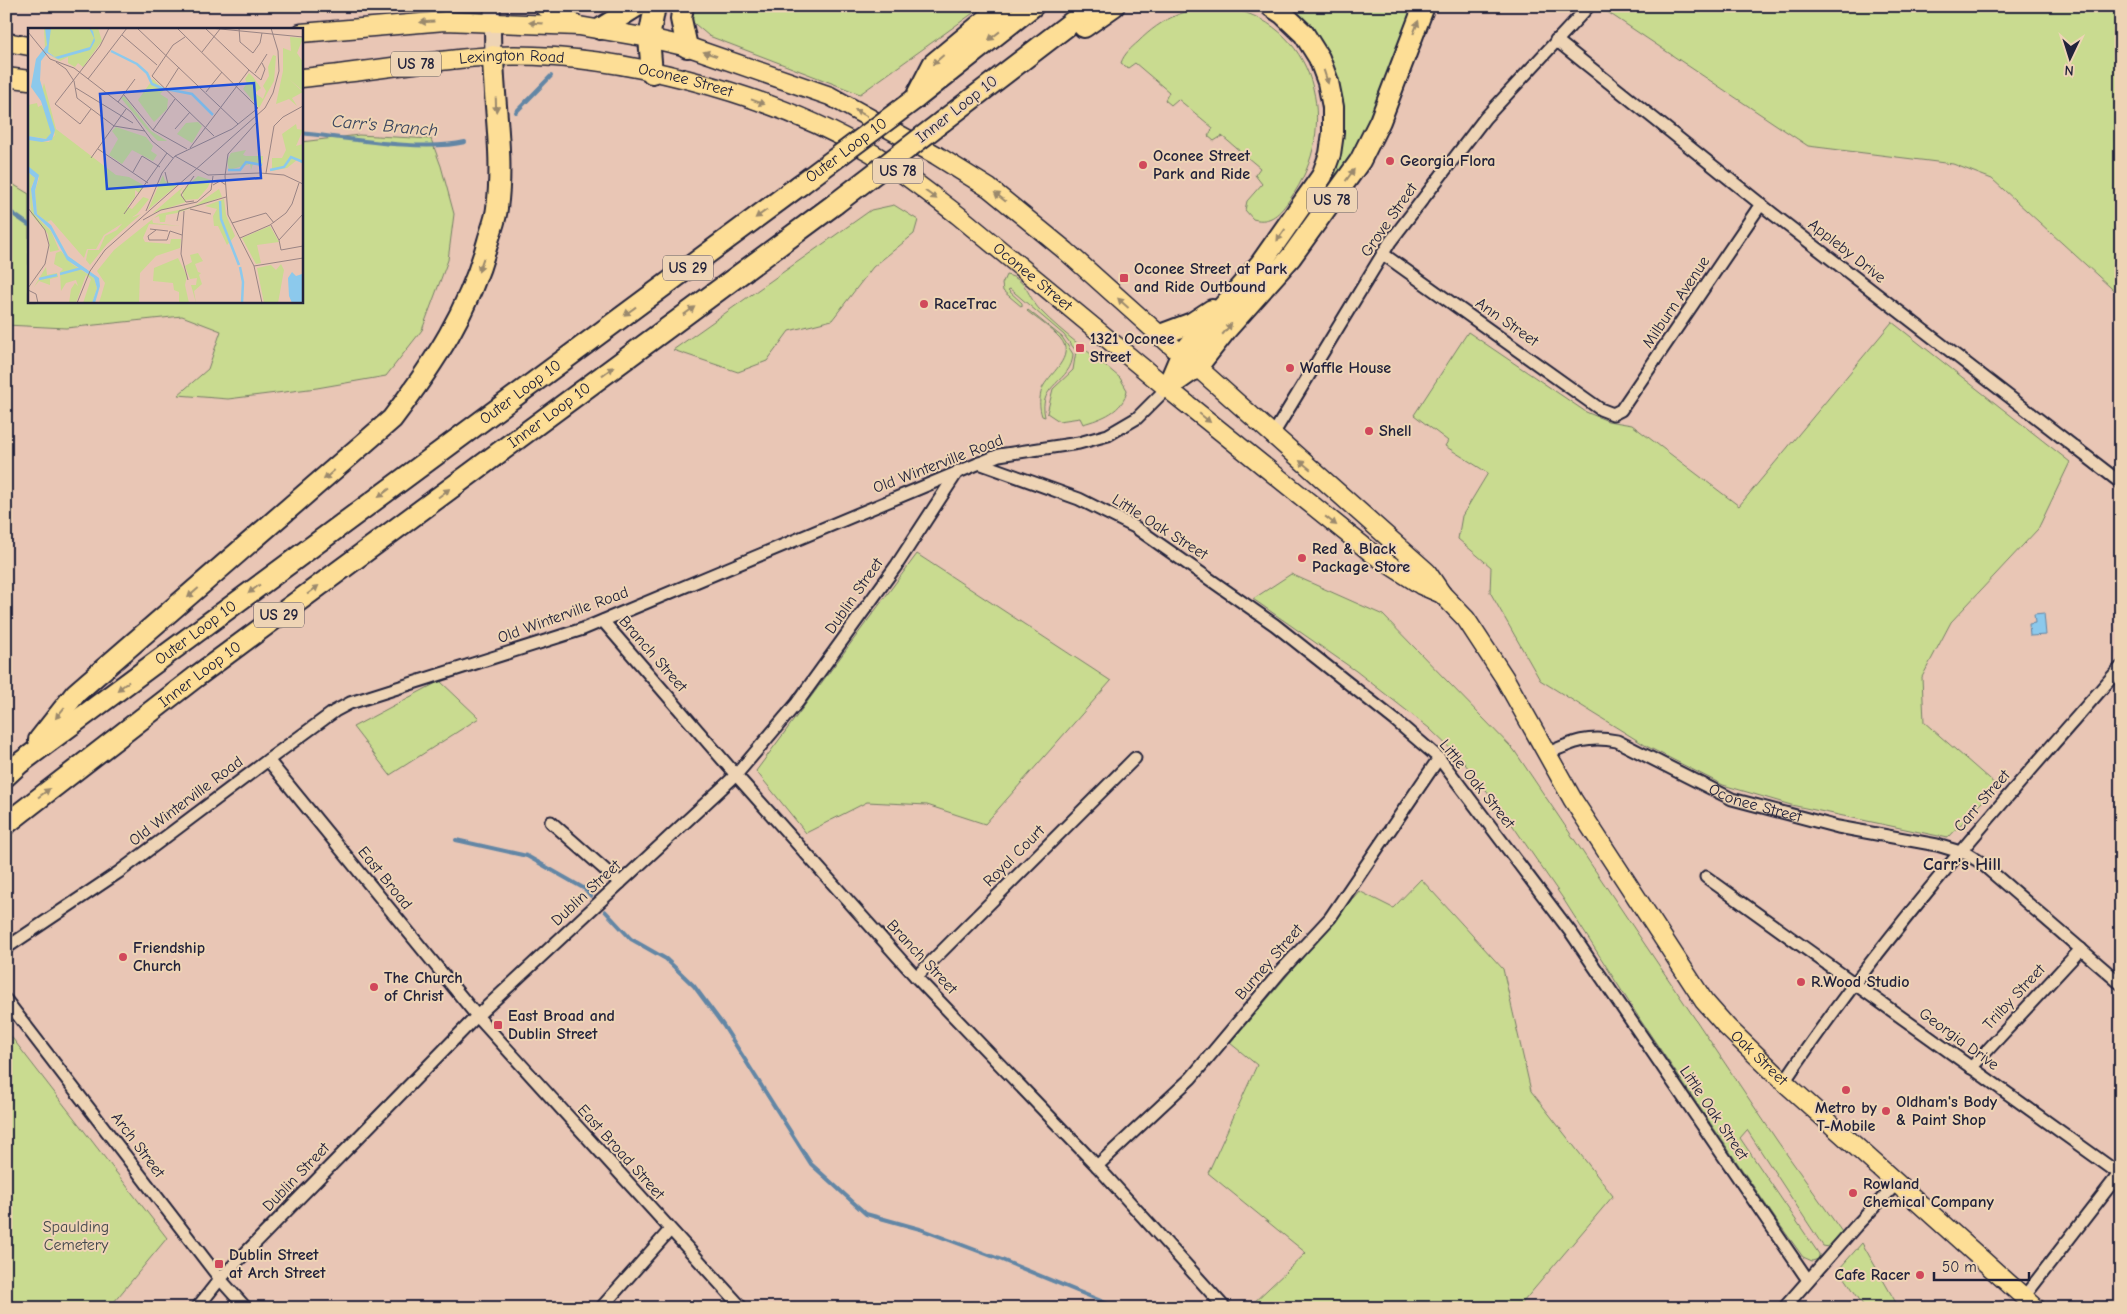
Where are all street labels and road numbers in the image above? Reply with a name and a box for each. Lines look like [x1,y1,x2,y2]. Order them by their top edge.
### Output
street label: Lexington Road [458,47,565,68]
road number: US 78 [391,52,441,76]
street label: Oconee Street [637,60,735,101]
street label: Inner Loop 10 [913,72,1001,146]
street label: Outer Loop 10 [802,114,891,187]
road number: US 78 [873,158,923,184]
street label: Grove Street [1357,179,1421,260]
road number: US 78 [1307,188,1357,212]
street label: Appleby Drive [1805,215,1889,287]
street label: Oconee Street [990,239,1076,315]
street label: Milburn Avenue [1639,253,1713,351]
road number: US 29 [663,256,713,280]
street label: Ann Street [1472,294,1542,350]
street label: Outer Loop 10 [476,356,565,428]
street label: Inner Loop 10 [505,379,594,452]
street label: Old Winterville Road [871,431,1005,497]
street label: Little Oak Street [1109,490,1211,564]
street label: Dublin Street [821,554,887,637]
street label: Old Winterville Road [495,583,631,647]
street label: Outer Loop 10 [152,597,240,669]
road number: US 29 [254,602,304,628]
street label: Branch Street [615,612,691,696]
street label: Inner Loop 10 [155,638,245,711]
street label: Little Oak Street [1436,736,1519,832]
street label: Old Winterville Road [126,752,246,850]
street label: Carr Street [1950,766,2014,836]
street label: Oconee Street [1706,780,1804,826]
street label: Royal Court [980,821,1049,890]
street label: East Broad [354,843,416,913]
street label: Dublin Street [548,856,625,930]
street label: Branch Street [883,916,961,998]
street label: Burney Street [1231,920,1307,1003]
street label: Trilby Street [1979,960,2049,1033]
street label: Georgia Drive [1916,1004,2002,1074]
street label: Oak Street [1727,1027,1791,1090]
street label: Little Oak Street [1676,1063,1752,1164]
street label: East Broad Street [574,1101,668,1203]
street label: Arch Street [108,1109,169,1181]
street label: Dublin Street [259,1139,333,1215]

